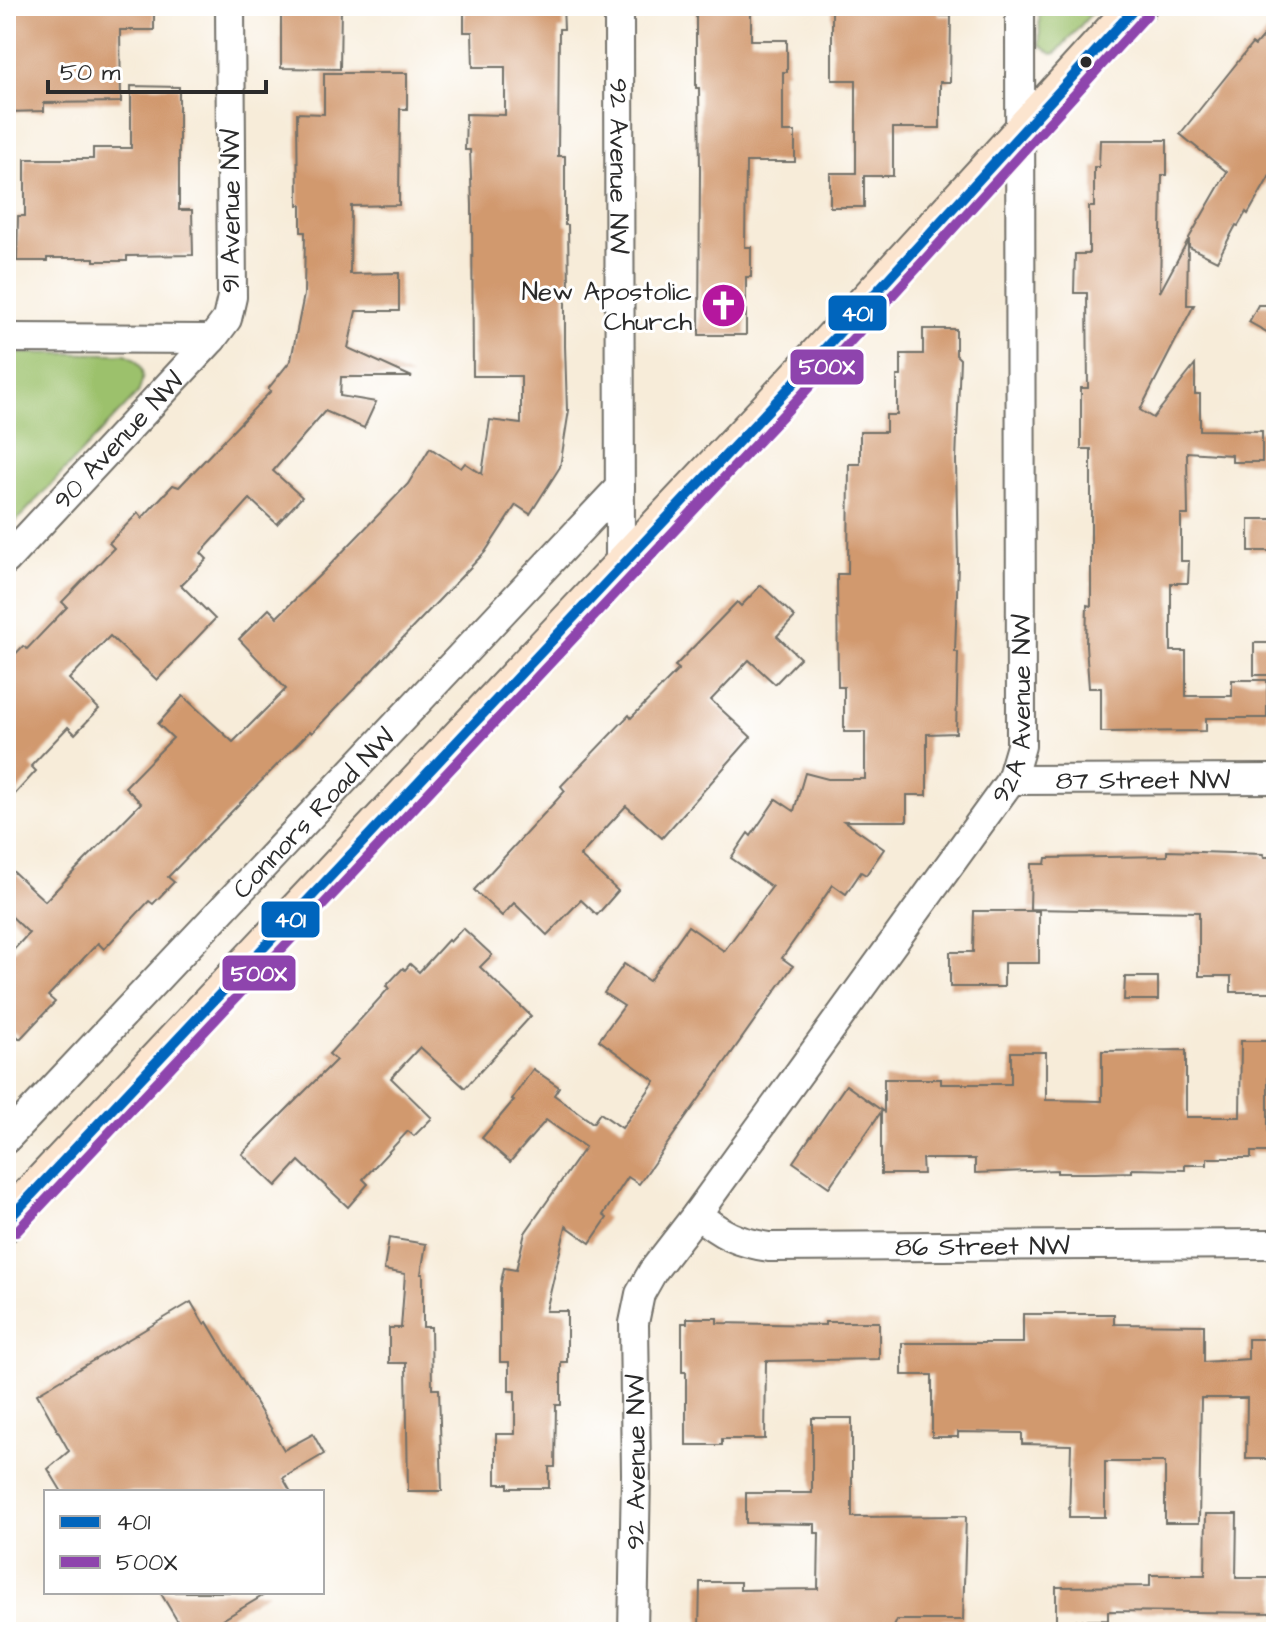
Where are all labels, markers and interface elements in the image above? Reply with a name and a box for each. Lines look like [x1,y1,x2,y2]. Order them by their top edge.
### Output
scale bar [48,44,266,94]
unlabelled marker [1078,54,1094,70]
text: 50 m [60,56,121,90]
street label: 92 Avenue NW [600,78,636,254]
street label: 91 Avenue NW [213,128,249,293]
place label: New Apostolic Church [522,274,692,340]
church icon: New Apostolic Church [699,282,747,330]
line badge: 401 [827,294,888,332]
text: 401 [841,299,873,330]
line badge: 500X [789,348,865,386]
text: 500X [799,352,856,383]
street label: 90 Avenue NW [45,363,193,518]
street label: 92A Avenue NW [983,613,1040,811]
street label: Connors Road NW [225,720,404,907]
street label: 87 Street NW [1056,762,1231,799]
line badge: 401 [260,900,321,939]
text: 401 [274,905,306,936]
line badge: 500X [221,954,297,992]
text: 500X [231,959,288,990]
street label: 86 Street NW [895,1228,1071,1265]
street label: 92 Avenue NW [618,1373,655,1550]
legend [44,1490,324,1594]
text: 401 [116,1506,151,1540]
text: 500X [116,1546,178,1580]

